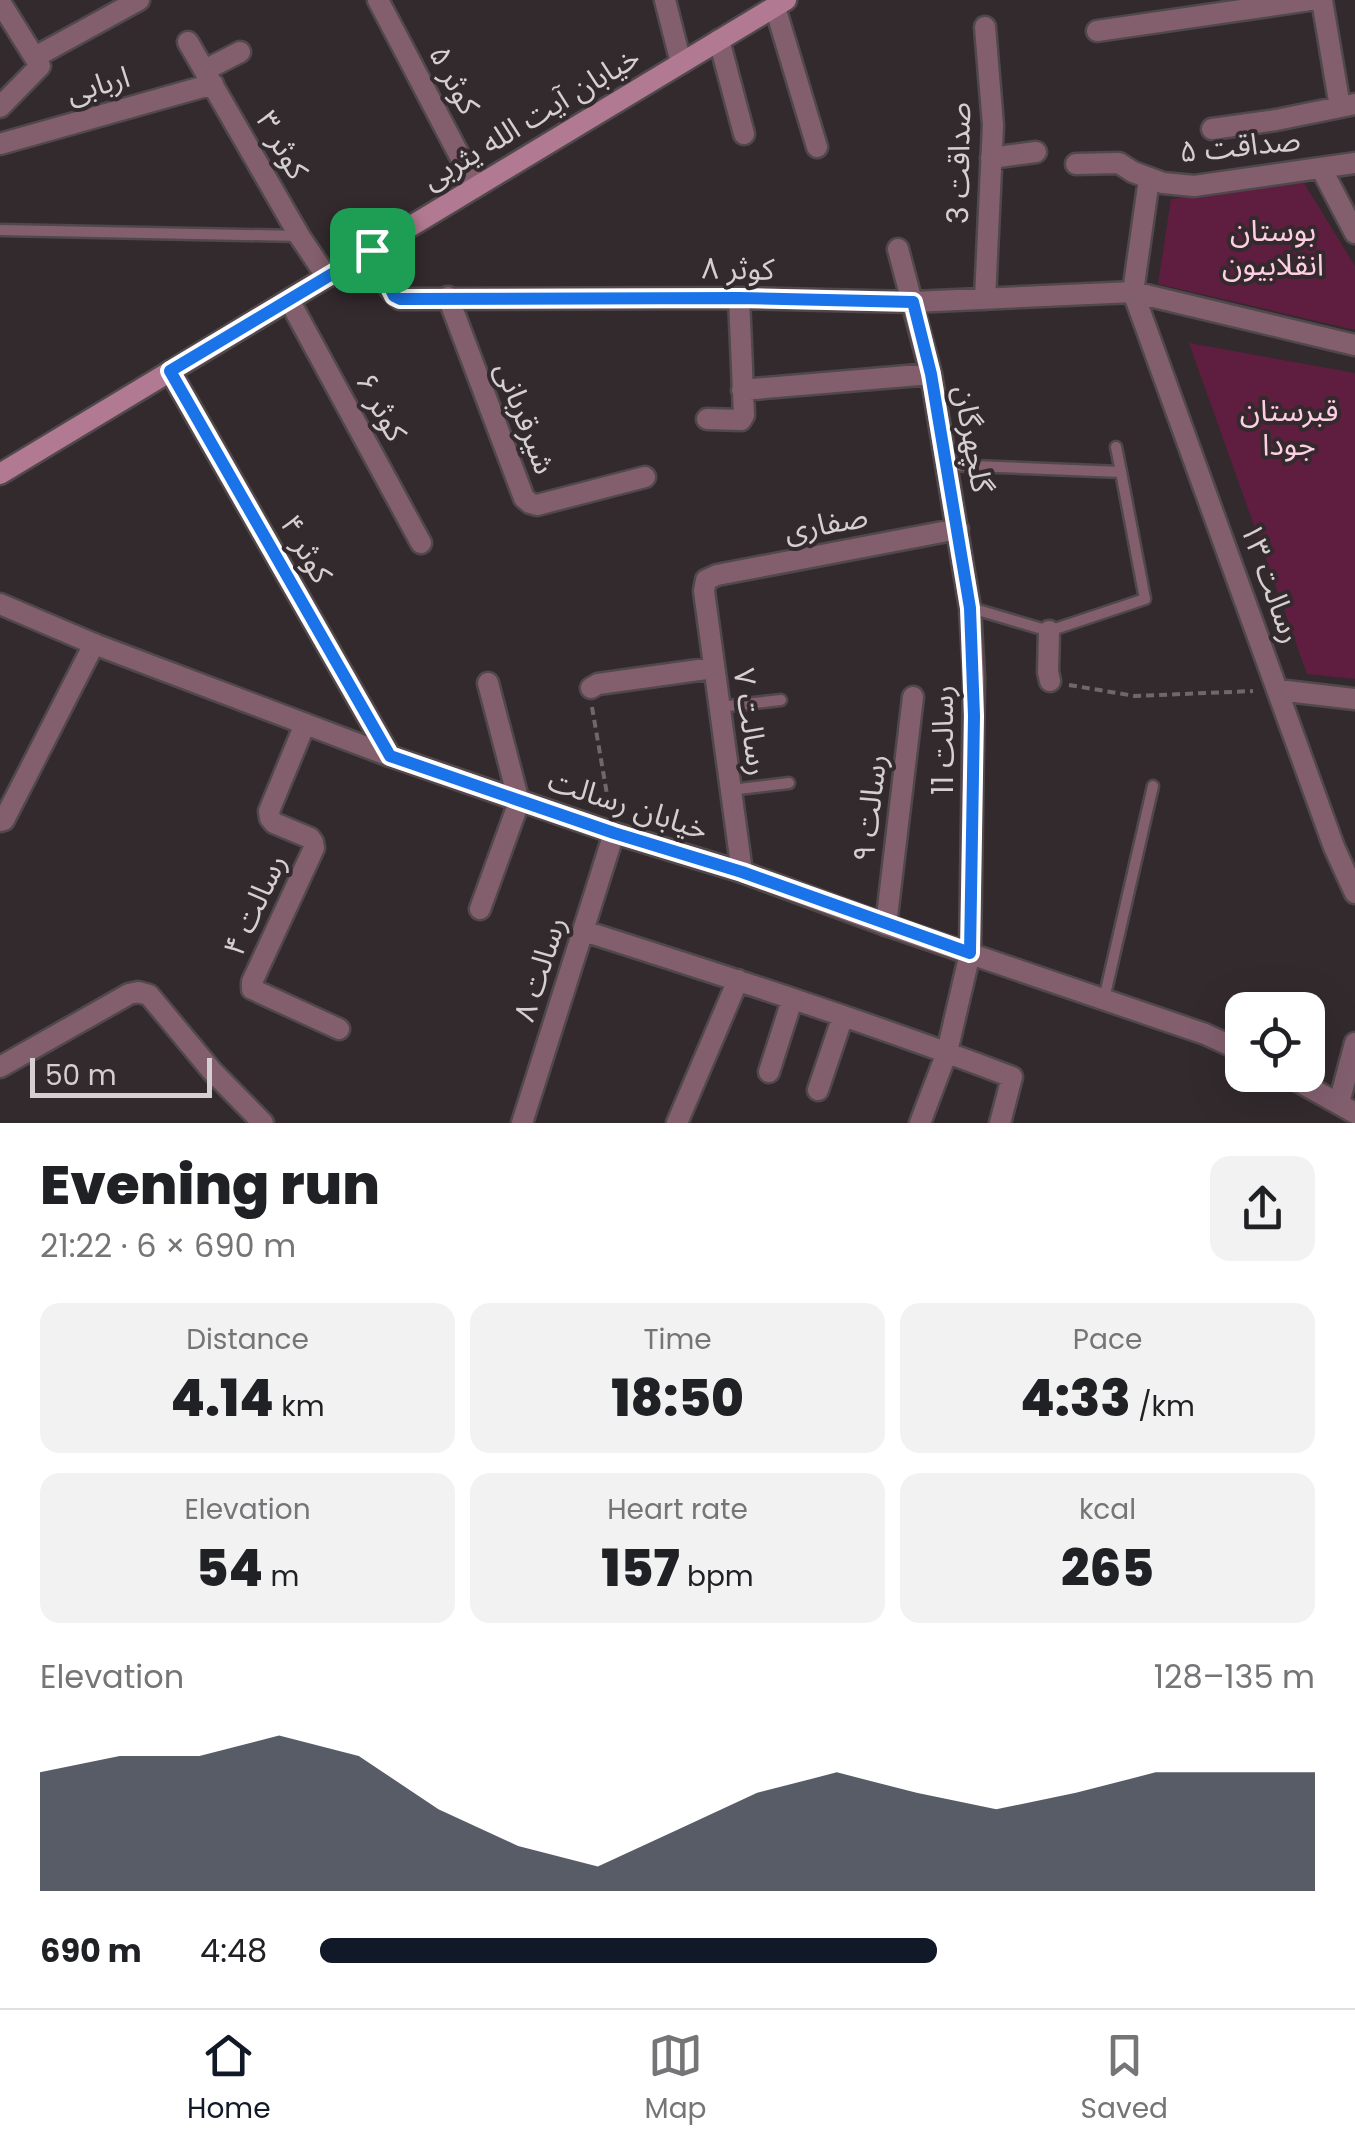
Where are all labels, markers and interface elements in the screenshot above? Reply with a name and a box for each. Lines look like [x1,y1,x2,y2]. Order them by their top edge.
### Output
street label: خیابان آیت الله یثربی [414,35,648,200]
street label: کوثر ۵ [418,38,491,122]
street label: اربابی [61,55,135,114]
street label: صداقت 3 [936,102,981,224]
street label: کوثر ۳ [246,103,320,187]
street label: صداقت ۵ [1177,118,1303,173]
pin [330,208,415,293]
park label: بوستان انقلابیون [1222,209,1324,286]
icon: arrive [345,223,400,278]
street label: کوثر ۸ [701,246,775,291]
street label: شیرقربانی [484,355,567,480]
street label: کوثر ۶ [345,365,418,449]
street label: گلچهرگان [943,382,1004,496]
park label: قبرستان جودا [1240,389,1338,466]
street label: صفاری [780,494,871,553]
street label: کوثر ۴ [270,507,344,591]
street label: رسالت ۱۳ [1230,517,1313,649]
street label: رسالت ۷ [723,665,780,778]
street label: رسالت 11 [921,685,964,795]
street label: رسالت ۹ [842,752,897,864]
street label: خیابان رسالت [543,758,714,851]
street label: رسالت ۴ [212,847,297,963]
street label: رسالت ۸ [502,911,577,1027]
map controls [1225,992,1325,1092]
button: locate [1225,992,1325,1092]
scale bar [30,1053,212,1098]
text: 50 m [45,1056,116,1095]
text: Evening run [40,1146,380,1223]
button: share [1210,1156,1315,1261]
text: 21:22 · 6 × 690 m [40,1223,296,1268]
text: Distance [186,1320,309,1359]
text: Time [643,1320,712,1359]
text: Pace [1073,1320,1142,1359]
text: 4.14 [170,1363,274,1434]
text: 18:50 [611,1363,744,1434]
text: 4:33 [1020,1363,1131,1434]
text: km [274,1387,325,1426]
text: /km [1131,1387,1195,1426]
text: Elevation [184,1490,311,1529]
text: Heart rate [607,1490,748,1529]
text: kcal [1079,1490,1136,1529]
text: 54 [196,1533,263,1604]
text: 157 [601,1533,680,1604]
text: 265 [1061,1533,1154,1604]
text: m [263,1557,299,1596]
text: bpm [680,1557,754,1596]
text: Elevation [40,1654,184,1699]
text: 128–135 m [1154,1654,1315,1699]
text: 690 m [40,1928,142,1973]
text: 4:48 [200,1928,267,1973]
tab: Home [187,2028,271,2130]
tab: Map [645,2028,707,2130]
tab: Saved [1081,2028,1168,2130]

